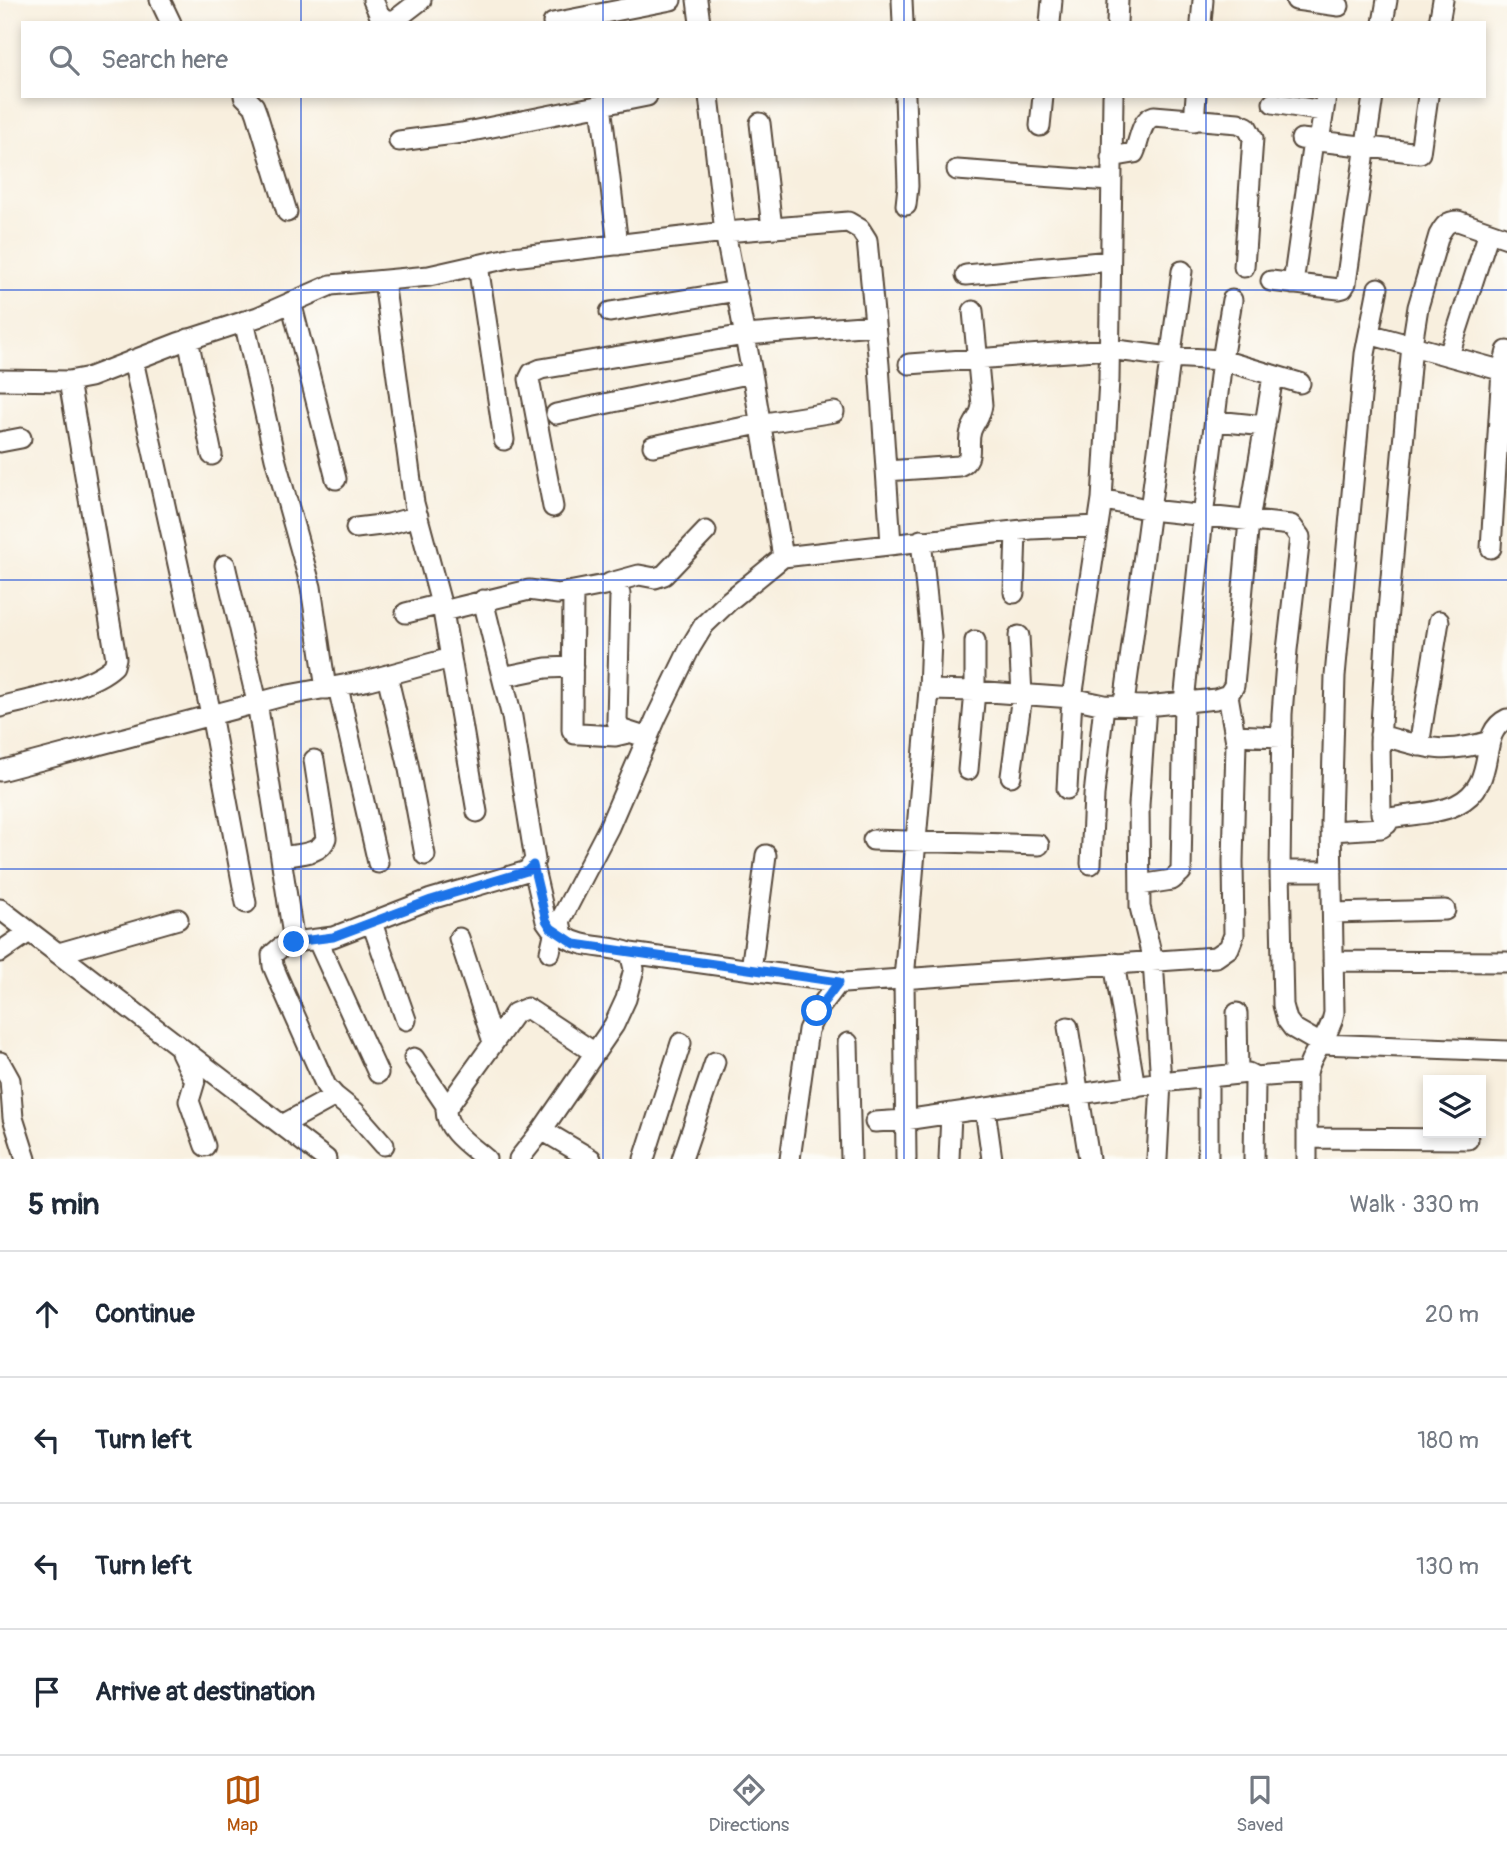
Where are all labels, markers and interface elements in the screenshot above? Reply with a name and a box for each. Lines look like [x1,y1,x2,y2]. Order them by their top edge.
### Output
search box [21,21,1486,98]
icon: search [45,41,83,79]
text: Search here [101,44,228,76]
route end [278,926,309,957]
route start [801,995,832,1026]
map controls [1423,1075,1486,1138]
button: layers [1423,1075,1486,1138]
text: 5 min [28,1186,99,1223]
text: Walk · 330 m [1349,1190,1479,1219]
icon: ahead [28,1295,66,1333]
text: Continue [95,1298,195,1330]
text: 20 m [1425,1300,1479,1329]
icon: left [28,1421,66,1459]
text: Turn left [95,1424,191,1456]
text: 180 m [1417,1426,1479,1455]
icon: left [28,1547,66,1585]
text: Turn left [95,1550,191,1582]
text: 130 m [1416,1552,1479,1581]
icon: arrive [28,1673,66,1711]
text: Arrive at destination [95,1676,315,1708]
tab: Map [224,1771,262,1837]
tab: Directions [709,1771,789,1837]
tab: Saved [1236,1771,1283,1837]

